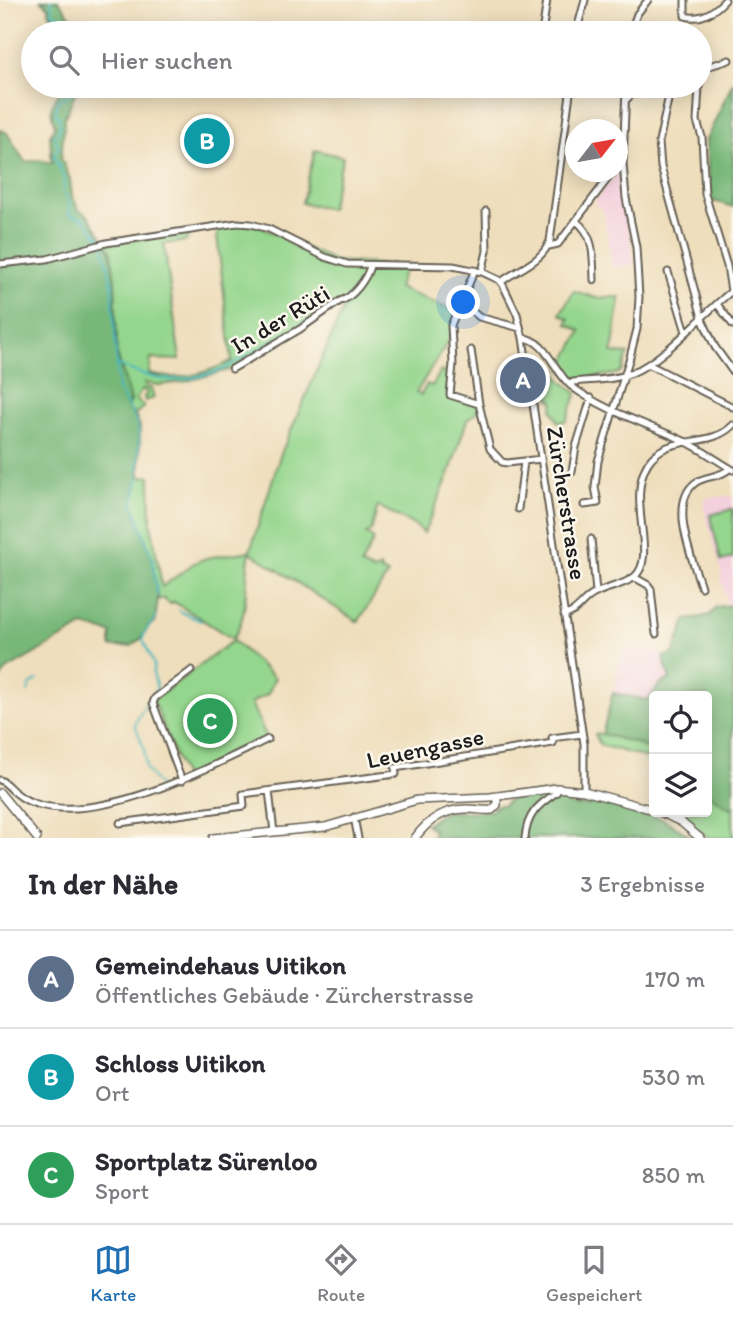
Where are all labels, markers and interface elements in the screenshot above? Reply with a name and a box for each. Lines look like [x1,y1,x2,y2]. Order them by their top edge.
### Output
search box [21,21,712,98]
icon: search [45,41,83,79]
text: Hier suchen [101,44,233,76]
pin: B [184,115,230,167]
north arrow [565,119,628,182]
street label: In der Rüti [225,278,335,360]
your location [446,285,480,319]
pin: A [500,354,546,406]
street label: Zürcherstrasse [541,424,593,582]
map controls [649,691,712,817]
button: locate [649,691,712,754]
pin: C [187,695,233,747]
street label: Leuengasse [364,721,486,775]
button: layers [649,754,712,817]
text: In der Nähe [28,865,178,902]
text: 3 Ergebnisse [580,870,705,898]
text: Gemeindehaus Uitikon [95,949,346,981]
text: A [44,965,58,993]
text: 170 m [644,965,705,993]
text: Öffentliches Gebäude · Zürcherstrasse [95,981,474,1009]
text: Schloss Uitikon [95,1047,265,1079]
text: B [44,1063,58,1091]
text: 530 m [642,1063,705,1091]
text: Ort [95,1079,129,1107]
text: Sportplatz Sürenloo [95,1145,318,1177]
text: C [44,1161,58,1189]
text: 850 m [642,1161,705,1189]
text: Sport [95,1177,149,1205]
tab: Karte [91,1241,136,1306]
tab: Route [317,1241,365,1306]
tab: Gespeichert [546,1241,642,1306]

